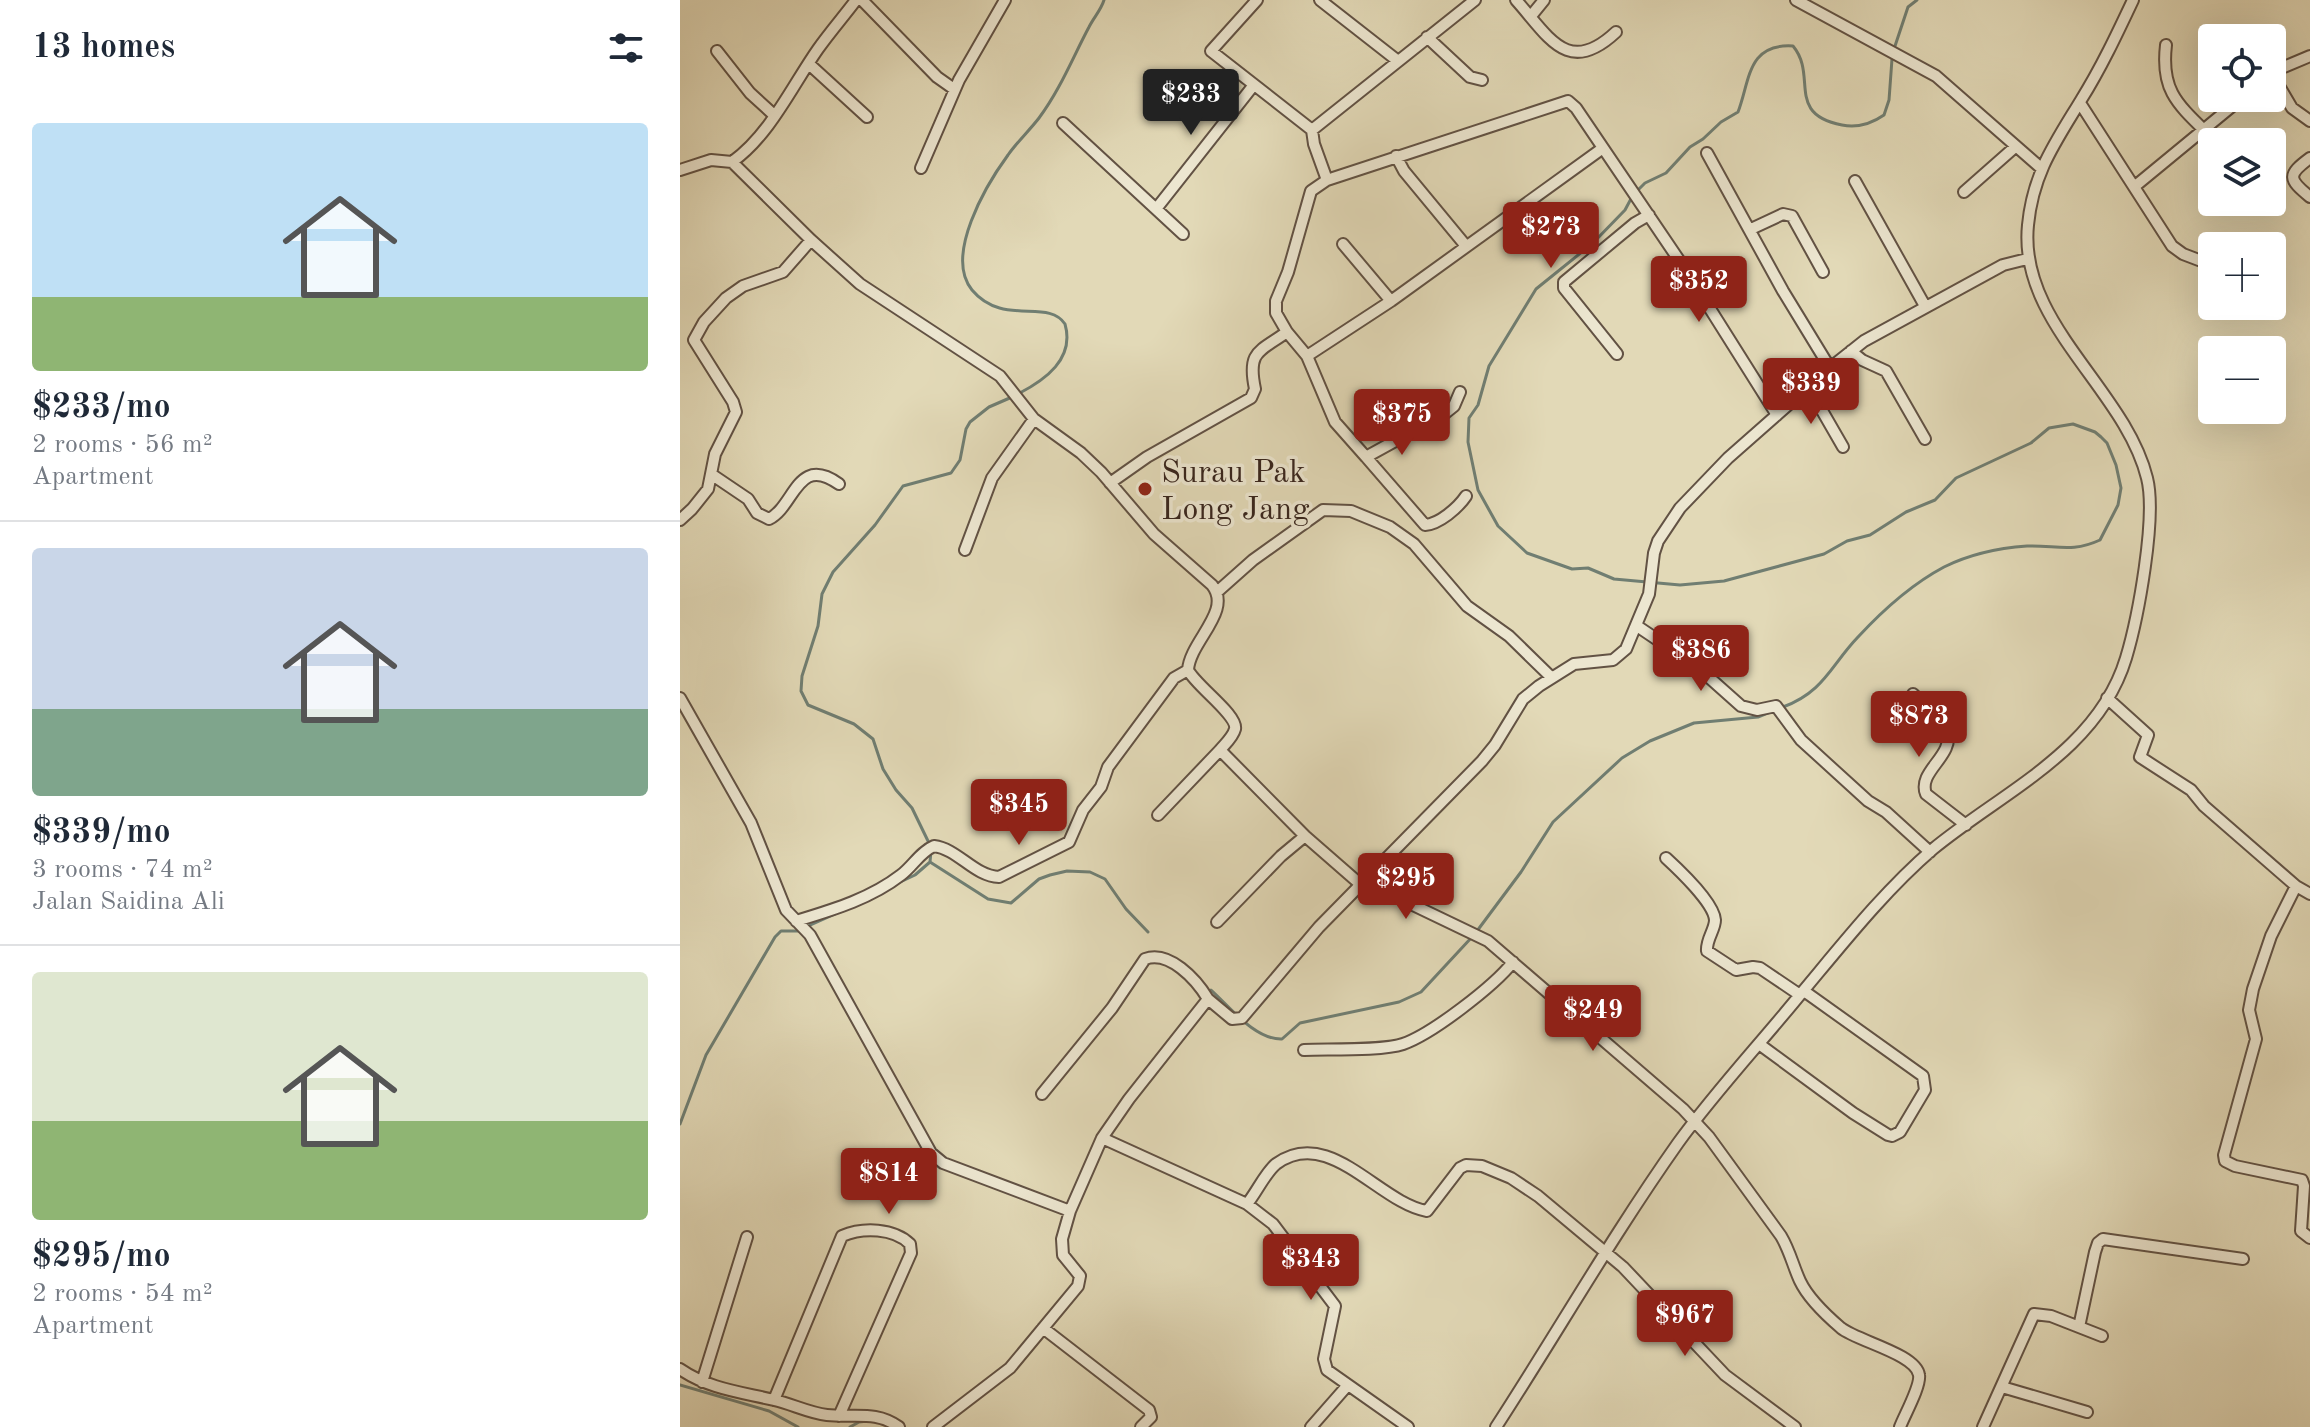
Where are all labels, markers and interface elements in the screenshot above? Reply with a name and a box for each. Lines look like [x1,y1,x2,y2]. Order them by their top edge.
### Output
map controls [2198,24,2286,424]
button: locate [2198,24,2286,112]
icon: filters [604,26,648,70]
text: 13 homes [32,31,175,65]
pin: $233 [1144,69,1238,137]
text: $233 [1161,82,1221,108]
button: layers [2198,128,2286,216]
icon: home [268,175,412,319]
pin: $273 [1504,202,1598,270]
text: $273 [1521,215,1581,241]
button: + [2198,232,2286,320]
pin: $352 [1652,256,1746,324]
text: $352 [1669,269,1729,295]
button: − [2198,336,2286,424]
pin: $339 [1764,358,1858,426]
text: $339 [1781,371,1841,397]
pin: $375 [1355,389,1449,457]
text: $233/mo [32,391,171,425]
text: $375 [1372,402,1432,428]
text: 2 rooms · 56 m² [32,432,213,458]
place label: Surau Pak Long Jang [1161,458,1309,527]
text: Apartment [32,464,154,490]
marker: Surau Pak Long Jang [1136,480,1154,498]
icon: home [268,600,412,744]
pin: $386 [1654,625,1748,693]
text: $386 [1671,638,1731,664]
pin: $873 [1872,691,1966,759]
text: $873 [1889,704,1949,730]
pin: $345 [972,779,1066,847]
text: $345 [989,792,1049,818]
text: $339/mo [32,816,171,850]
pin: $295 [1359,853,1453,921]
text: 3 rooms · 74 m² [32,857,213,883]
text: $295 [1376,866,1436,892]
text: Jalan Saidina Ali [32,889,225,915]
pin: $249 [1546,985,1640,1053]
text: $249 [1563,998,1623,1024]
icon: home [268,1024,412,1168]
pin: $814 [842,1148,936,1216]
text: $814 [859,1161,919,1187]
pin: $343 [1264,1234,1358,1302]
text: $295/mo [32,1240,171,1274]
text: $343 [1281,1247,1341,1273]
text: 2 rooms · 54 m² [32,1281,213,1307]
pin: $967 [1638,1290,1732,1358]
text: $967 [1655,1303,1715,1329]
text: Apartment [32,1313,154,1339]

